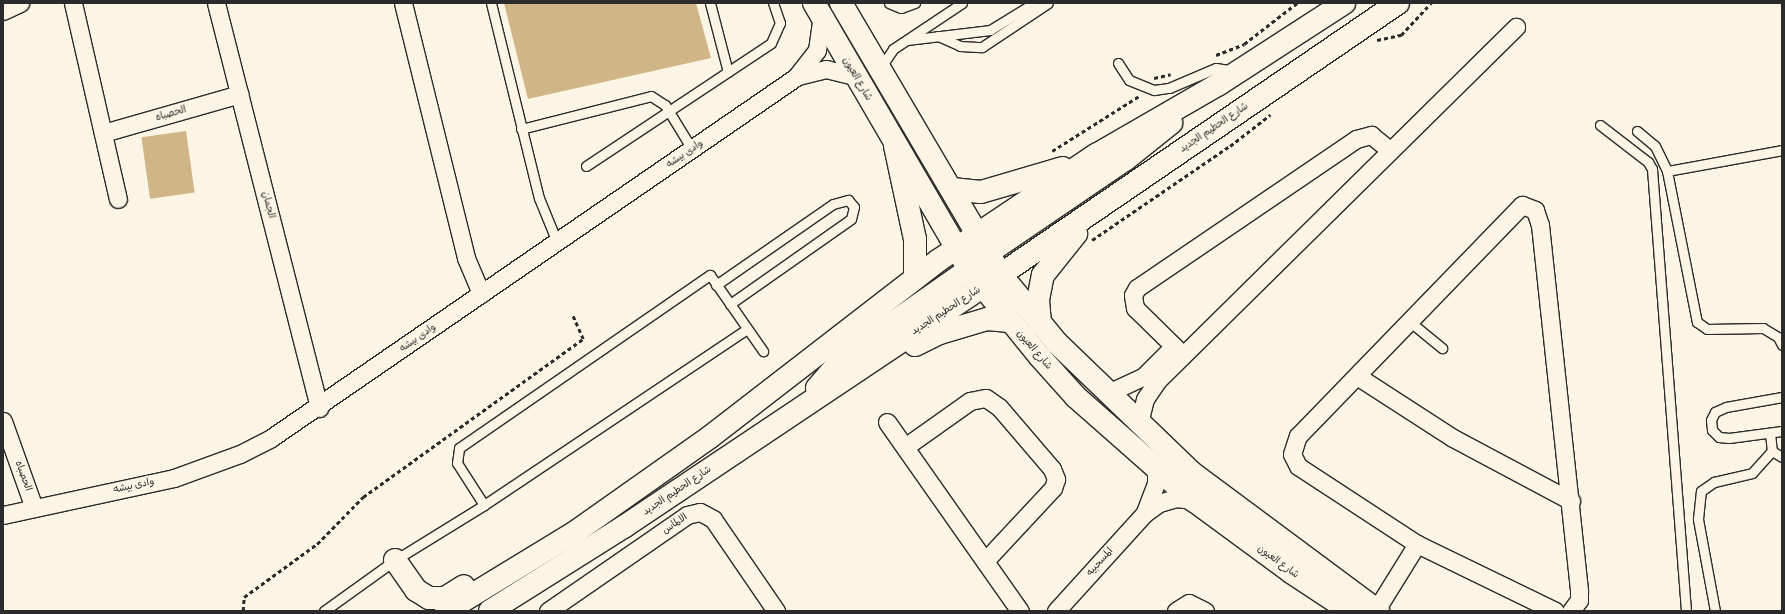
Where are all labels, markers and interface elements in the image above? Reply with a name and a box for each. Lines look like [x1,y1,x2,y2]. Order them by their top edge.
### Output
street label: شارع العيون [840,55,874,103]
street label: شارع الحطيم الجديد [1177,101,1251,155]
street label: الحصباه [154,104,188,124]
street label: وادى بيشه [664,137,706,171]
street label: الجمان [259,190,277,220]
street label: شارع الحطيم الجديد [909,284,983,338]
street label: وادى بيشه [397,321,439,355]
street label: شارع العيون [1014,328,1054,372]
street label: الحصباه [12,459,34,493]
street label: شارع الحطيم الجديد [640,464,714,518]
street label: وادى بيشه [112,476,156,496]
street label: الالماس [660,511,690,537]
street label: شارع العيون [1255,543,1301,581]
street label: المسحبيه [1084,545,1116,579]

